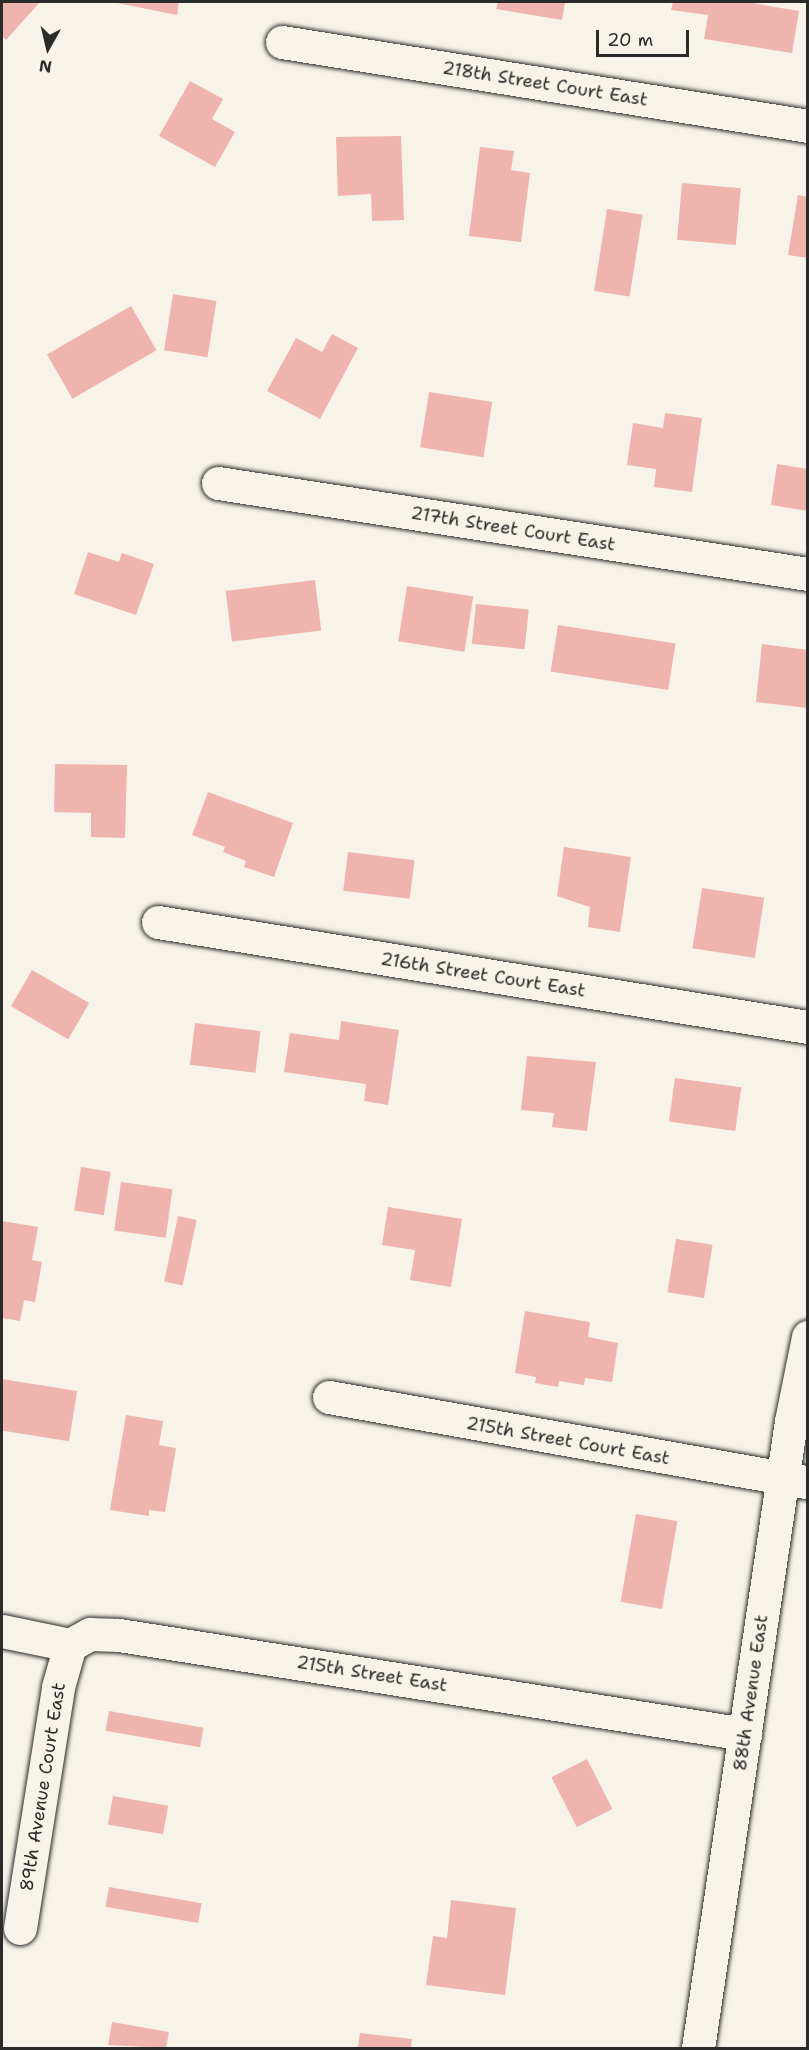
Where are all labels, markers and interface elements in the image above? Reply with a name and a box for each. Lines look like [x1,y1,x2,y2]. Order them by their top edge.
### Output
north arrow [18,18,78,78]
scale bar [599,18,692,56]
text: 20 m [607,28,653,52]
text: N [38,55,53,78]
street label: 218th Street Court East [441,57,649,111]
street label: 217th Street Court East [409,502,617,556]
street label: 216th Street Court East [379,948,587,1002]
street label: 215th Street Court East [465,1412,671,1470]
street label: 88th Avenue East [729,1614,773,1772]
street label: 215th Street East [295,1651,449,1697]
street label: 89th Avenue Court East [16,1681,70,1893]

